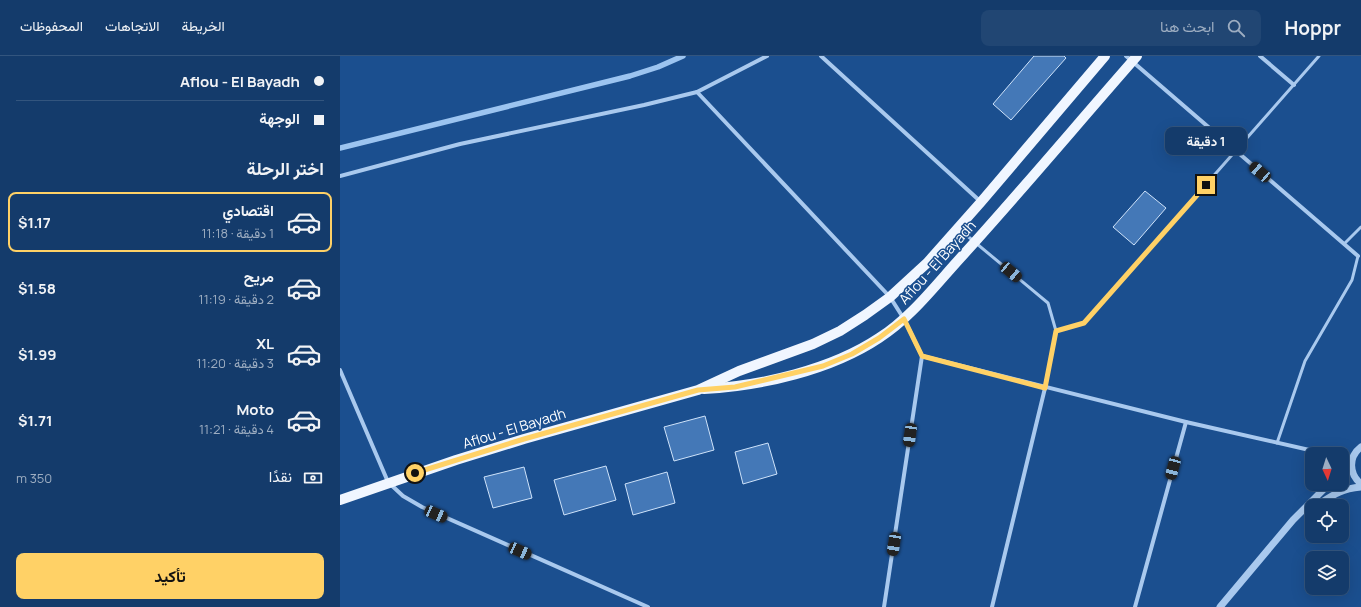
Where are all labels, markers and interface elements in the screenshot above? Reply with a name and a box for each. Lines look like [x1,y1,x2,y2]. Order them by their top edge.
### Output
search box [981,10,1261,46]
text: Hoppr [1285,15,1341,41]
text: المحفوظات [20,16,83,35]
text: الاتجاهات [105,16,159,35]
text: الخريطة [181,16,225,35]
text: ابحث هنا [1160,16,1215,37]
icon: search [1225,17,1247,39]
text: Aflou - El Bayadh [180,71,300,92]
text: الوجهة [259,108,300,129]
callout: 1 دقيقة [1165,127,1247,155]
text: 1 دقيقة [1187,132,1225,150]
text: اختر الرحلة [247,156,324,180]
car [1247,160,1273,184]
route end [1197,176,1215,194]
text: اقتصادي [222,200,274,221]
icon: car [286,204,322,240]
text: $1.17 [18,212,51,233]
street label: Aflou - El Bayadh [894,216,980,308]
text: 1 دقيقة · 11:18 [201,224,274,242]
car [998,260,1024,284]
text: مريح [244,266,274,287]
icon: car [286,270,322,306]
text: $1.58 [18,278,56,299]
text: 2 دقيقة · 11:19 [199,290,274,308]
text: XL [256,333,274,354]
icon: car [286,336,322,372]
text: $1.99 [18,344,57,365]
text: 3 دقيقة · 11:20 [197,354,274,372]
text: Moto [237,399,274,420]
icon: car [286,402,322,438]
street label: Aflou - El Bayadh [460,403,568,453]
text: $1.71 [18,410,53,431]
text: 4 دقيقة · 11:21 [199,420,274,438]
car [902,422,918,448]
north arrow [1305,447,1349,491]
map controls [1305,447,1349,595]
car [1164,455,1182,481]
route start [406,464,424,482]
text: نقدًا [269,466,292,487]
icon: cash [302,467,324,489]
text: 350 m [16,469,52,487]
button: locate [1305,499,1349,543]
car [423,504,449,524]
car [886,531,902,557]
car [507,541,533,561]
button: layers [1305,551,1349,595]
button: تأكيد [16,553,324,599]

